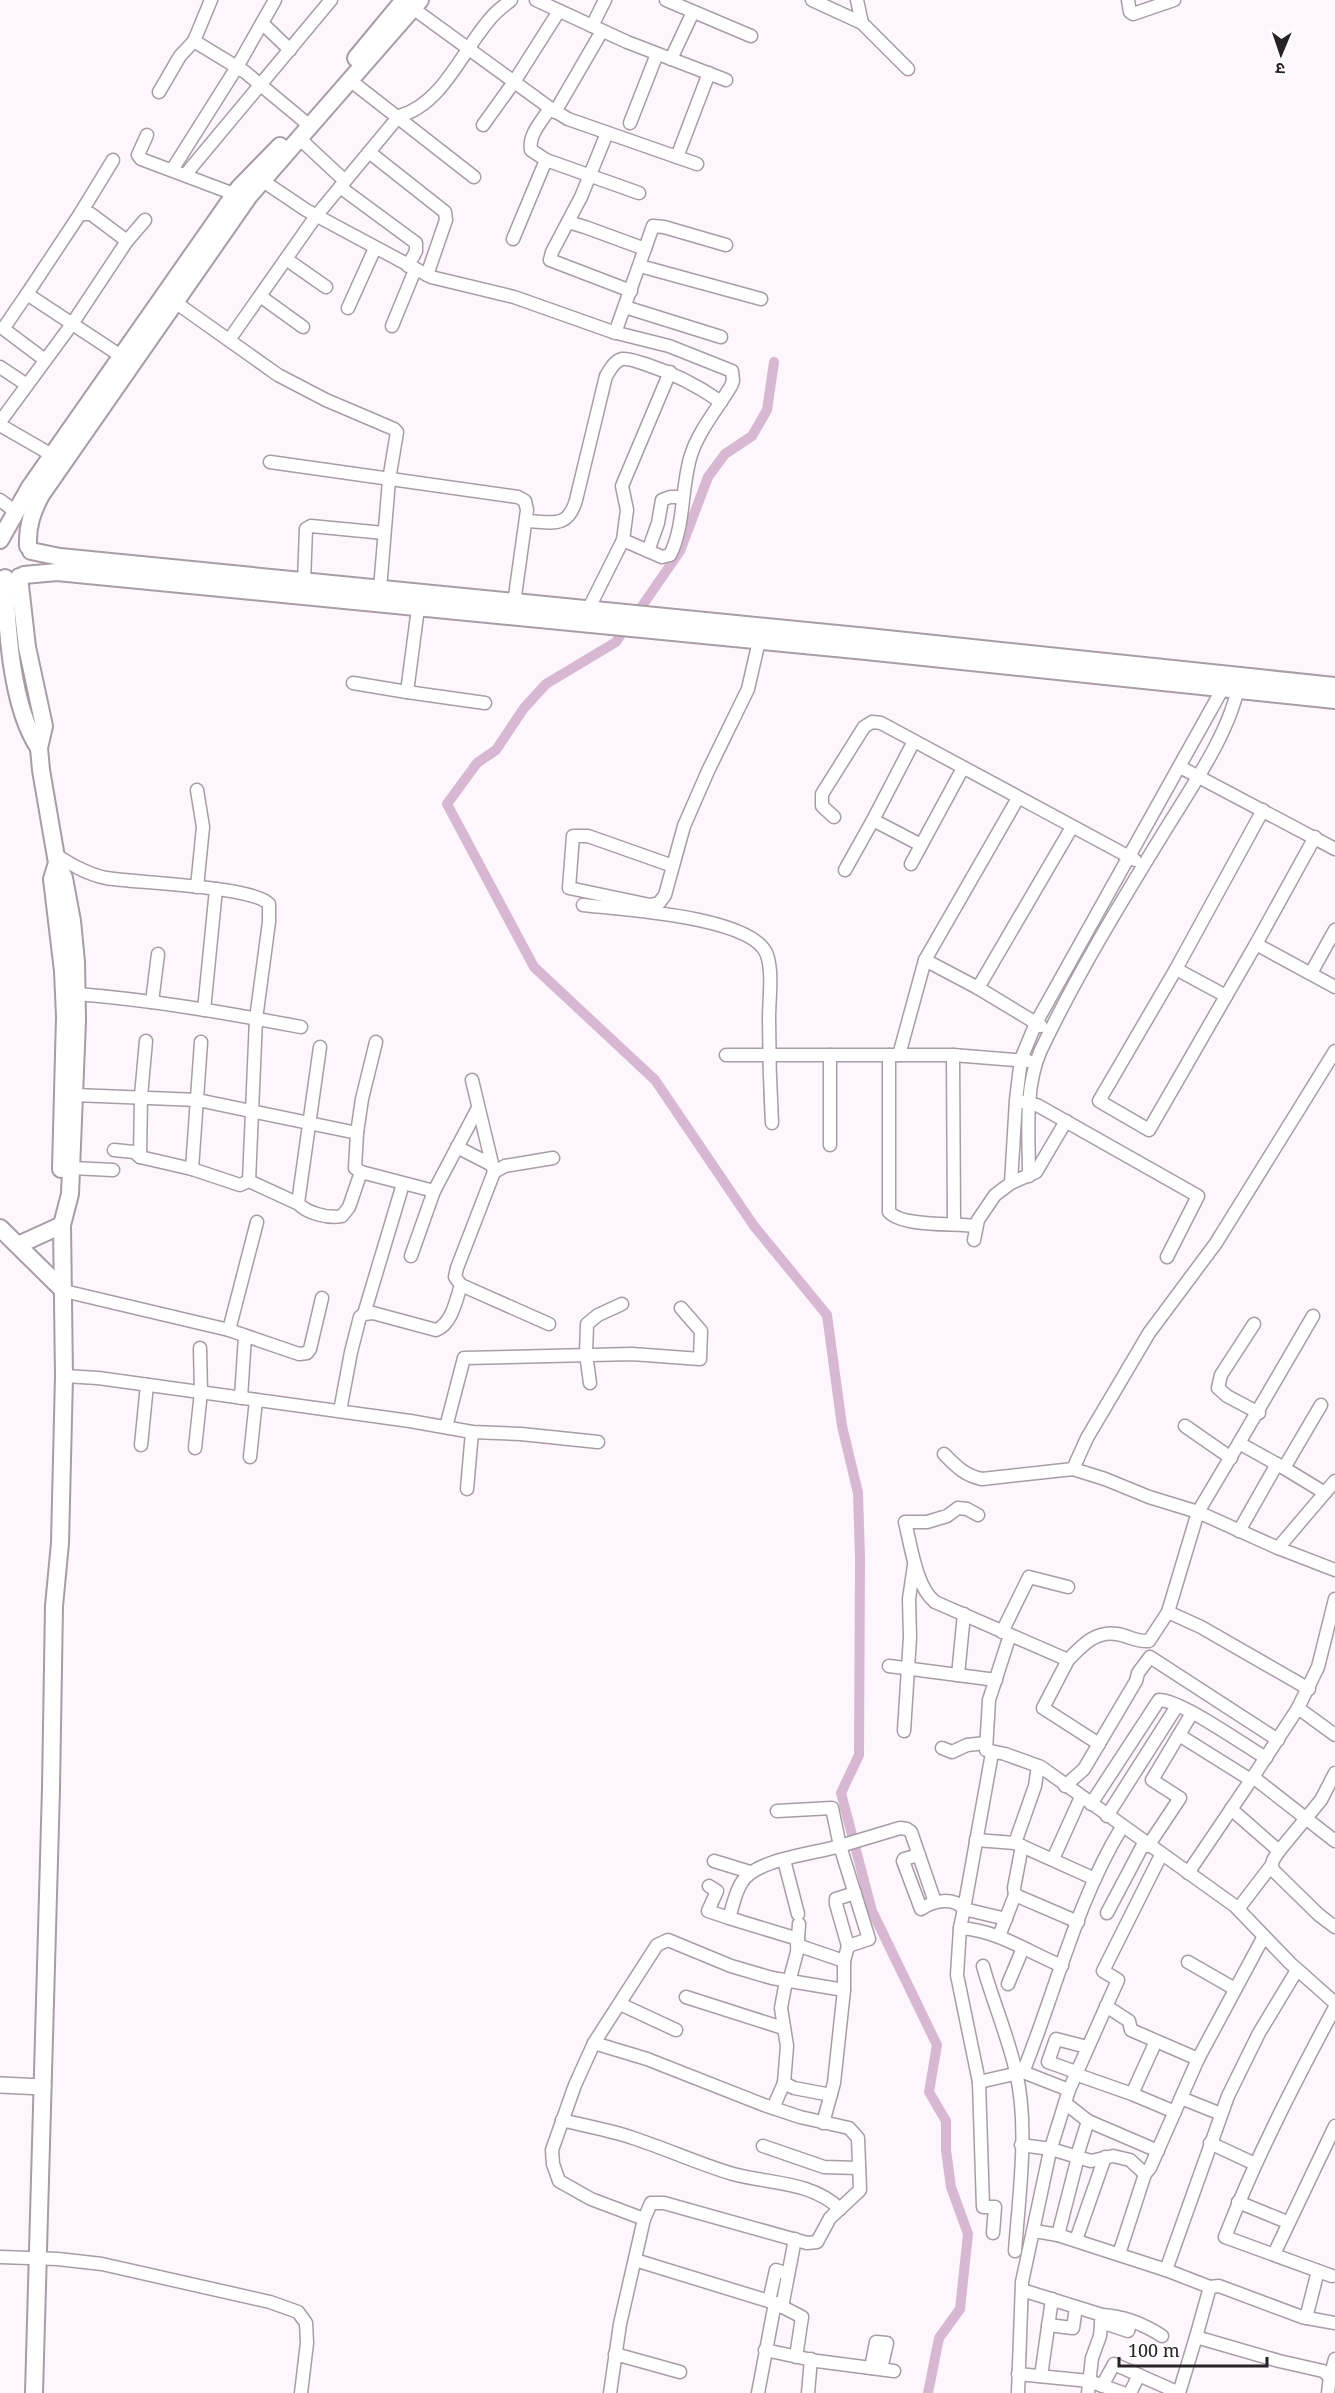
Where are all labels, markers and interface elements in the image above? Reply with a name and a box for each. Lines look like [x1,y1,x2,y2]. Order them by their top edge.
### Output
north arrow [1251,24,1311,84]
text: उ [1275,58,1286,80]
scale bar [1119,2330,1268,2368]
text: 100 m [1128,2338,1180,2362]

